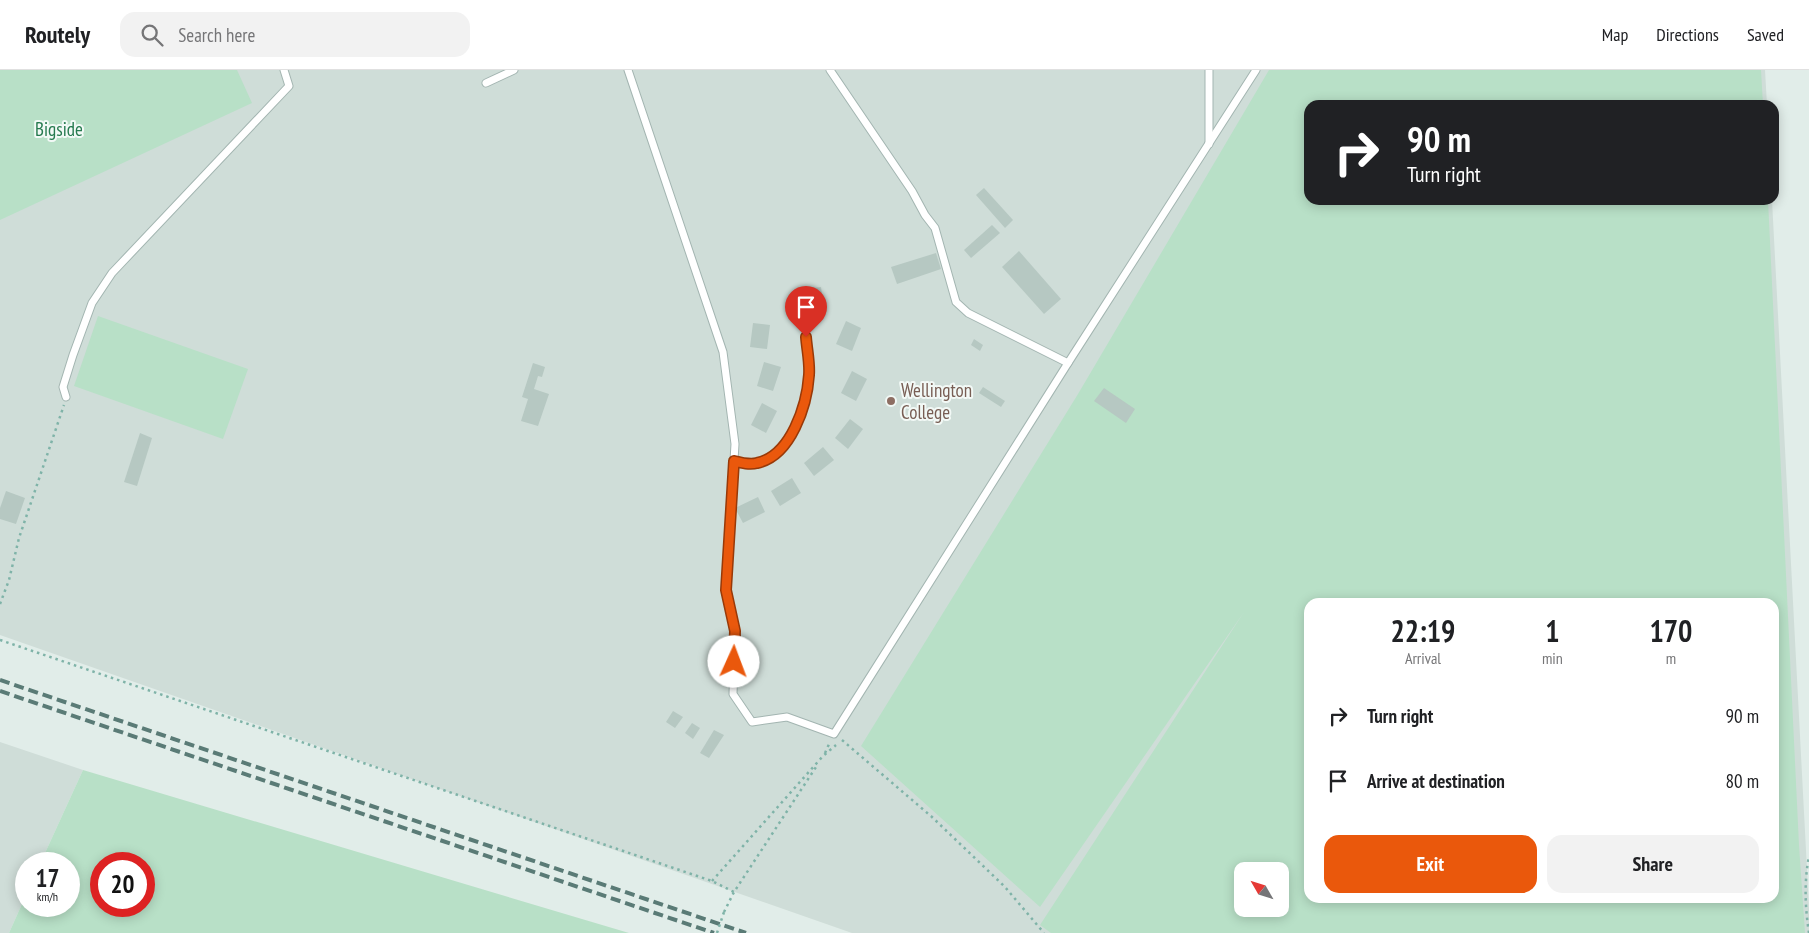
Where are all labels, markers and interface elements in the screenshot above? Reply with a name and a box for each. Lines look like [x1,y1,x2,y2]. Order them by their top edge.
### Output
search box [120,12,470,57]
text: Routely [25,19,90,50]
icon: search [138,21,166,49]
text: Search here [178,23,255,47]
text: Map [1602,23,1628,46]
text: Directions [1656,23,1719,46]
text: Saved [1747,23,1784,46]
text: 90 m [1407,116,1471,162]
park label: Bigside [35,117,83,141]
icon: right [1324,120,1389,185]
text: Turn right [1407,160,1481,188]
pin [785,286,827,337]
icon: arrive [792,293,820,321]
place label: Wellington College [901,378,972,424]
marker: Wellington College [885,395,897,407]
text: 22:19 [1391,611,1455,650]
text: 1 [1545,611,1560,650]
text: 170 [1649,611,1692,650]
position arrow [707,635,759,687]
text: Arrival [1405,648,1441,668]
text: min [1542,648,1563,668]
text: m [1666,648,1676,668]
icon: right [1324,702,1352,730]
text: Turn right [1367,704,1433,728]
text: 90 m [1726,704,1759,728]
icon: arrive [1324,767,1352,795]
text: Arrive at destination [1367,769,1505,793]
text: 80 m [1726,769,1759,793]
button: Exit [1324,835,1537,893]
button: Share [1547,835,1759,893]
speed limit sign: 20 [90,852,155,917]
text: 17 [36,862,59,894]
north arrow [1234,862,1289,918]
map controls [1234,862,1289,917]
text: km/h [37,889,58,904]

